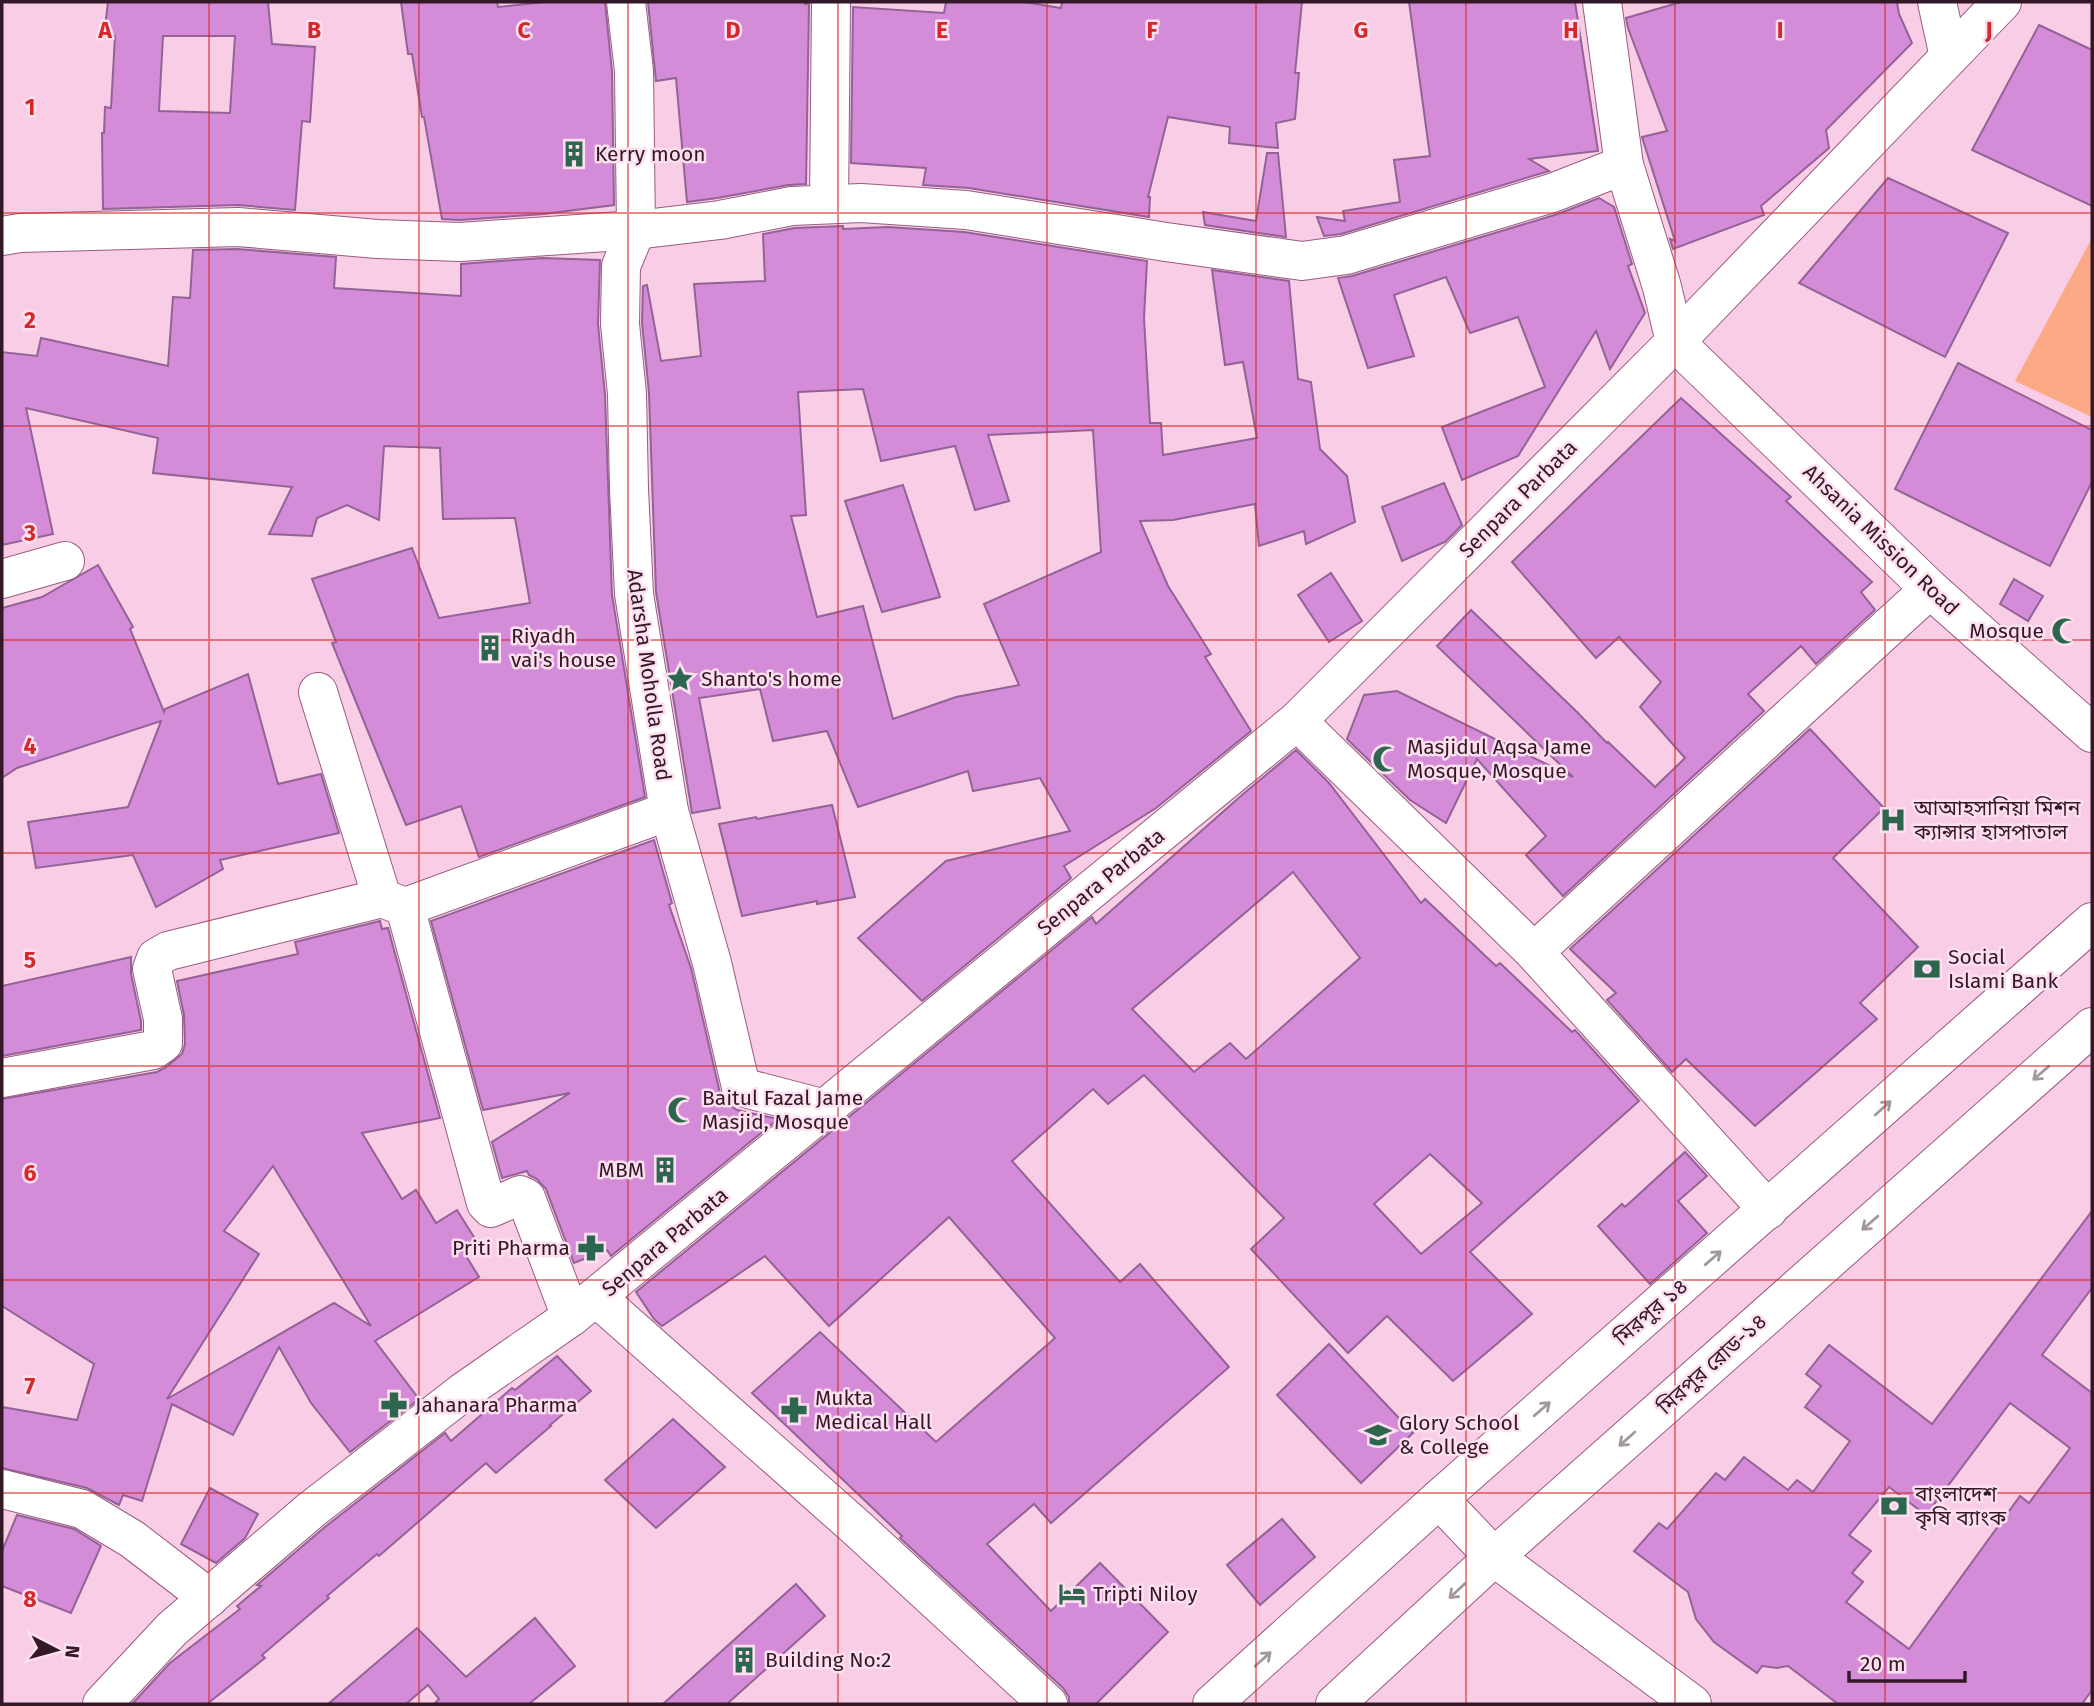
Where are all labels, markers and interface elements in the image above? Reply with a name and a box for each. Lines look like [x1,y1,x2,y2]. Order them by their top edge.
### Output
text: A [97,16,112,44]
text: B [307,16,321,44]
text: C [517,16,531,44]
text: D [726,16,741,44]
text: E [936,16,948,44]
text: F [1146,16,1158,44]
text: G [1354,16,1368,44]
text: H [1563,16,1579,44]
text: I [1777,16,1783,44]
text: J [1984,16,1993,44]
text: 1 [25,93,35,121]
building icon: Kerry moon [559,139,589,169]
place label: Kerry moon [595,141,705,167]
text: 2 [24,306,36,334]
street label: Senpara Parbata [1454,435,1582,563]
street label: Ahsania Mission Road [1798,459,1964,621]
text: 3 [23,519,36,547]
street label: Adarsha Moholla Road [621,567,677,783]
mosque icon: Mosque [2050,616,2080,646]
place label: Mosque [1969,618,2044,644]
place label: Riyadh vai's house [511,623,616,673]
building icon: Riyadh vai's house [475,633,505,663]
place icon: Shanto's home [665,664,695,694]
place label: Shanto's home [701,666,842,692]
text: 4 [24,732,37,760]
place label: Masjidul Aqsa Jame Mosque, Mosque [1407,734,1591,784]
mosque icon: Masjidul Aqsa Jame Mosque, Mosque [1371,744,1401,774]
place label: আআহসানিয়া মিশন ক্যান্সার হাসপাতাল [1913,795,2081,845]
hospital icon: আআহসানিয়া মিশন ক্যান্সার হাসপাতাল [1878,805,1908,835]
street label: Senpara Parbata [1032,823,1170,941]
place label: Social Islami Bank [1948,944,2058,994]
text: 5 [24,946,36,974]
bank icon: Social Islami Bank [1912,954,1942,984]
one-way arrow [2033,1064,2050,1081]
place label: Baitul Fazal Jame Masjid, Mosque [702,1085,863,1135]
mosque icon: Baitul Fazal Jame Masjid, Mosque [666,1095,696,1125]
one-way arrow [1874,1100,1892,1116]
building icon: MBM [650,1155,680,1185]
place label: MBM [599,1157,644,1183]
text: 6 [24,1159,37,1187]
street label: Senpara Parbata [597,1182,733,1302]
one-way arrow [1862,1215,1880,1231]
pharmacy icon: Priti Pharma [576,1233,606,1263]
place label: Priti Pharma [452,1235,570,1261]
one-way arrow [1703,1250,1721,1266]
street label: মিরপুর ১৪ [1608,1273,1693,1352]
street label: মিরপুর রোড-১৪ [1651,1308,1772,1421]
text: 7 [25,1372,36,1400]
place label: Mukta Medical Hall [815,1385,932,1435]
pharmacy icon: Jahanara Pharma [379,1390,409,1420]
place label: Jahanara Pharma [415,1392,578,1418]
pharmacy icon: Mukta Medical Hall [779,1395,809,1425]
one-way arrow [1532,1401,1550,1417]
place label: Glory School & College [1399,1410,1519,1460]
school or university icon: Glory School & College [1363,1420,1393,1450]
one-way arrow [1618,1431,1636,1447]
place label: বাংলাদেশ কৃষি ব্যাংক [1914,1481,2007,1531]
bank icon: বাংলাদেশ কৃষি ব্যাংক [1879,1491,1909,1521]
hotel icon: Tripti Niloy [1057,1579,1087,1609]
place label: Tripti Niloy [1093,1581,1198,1607]
one-way arrow [1448,1583,1466,1599]
text: 8 [23,1585,37,1613]
north arrow [21,1615,91,1685]
scale bar [1849,1640,1965,1684]
text: N [60,1644,85,1659]
building icon: Building No:2 [729,1645,759,1675]
place label: Building No:2 [765,1647,891,1673]
one-way arrow [1254,1651,1272,1667]
text: 20 m [1860,1651,1906,1677]

